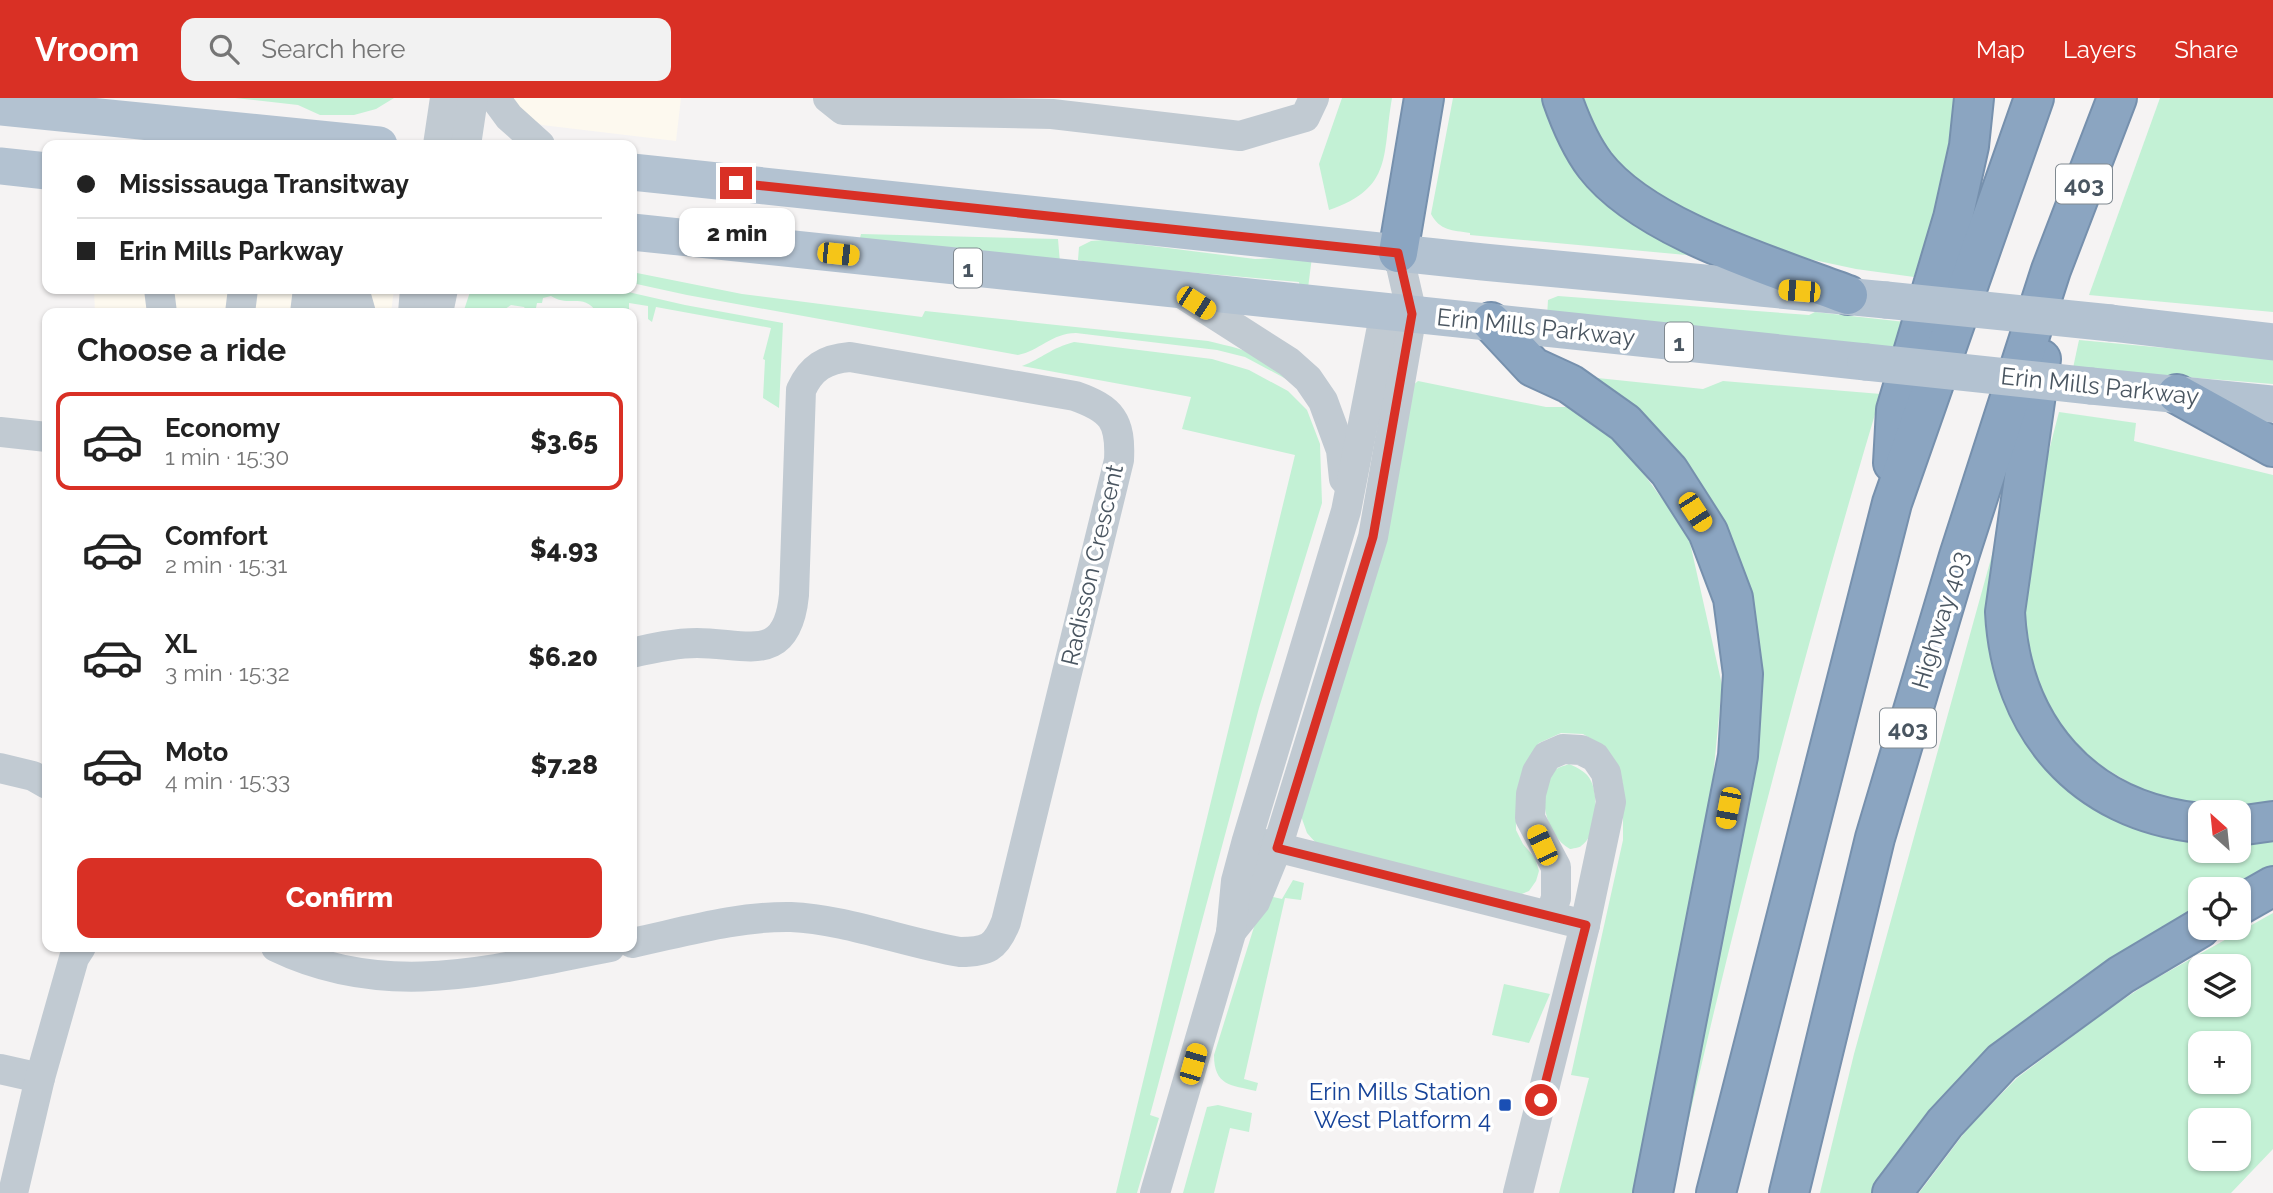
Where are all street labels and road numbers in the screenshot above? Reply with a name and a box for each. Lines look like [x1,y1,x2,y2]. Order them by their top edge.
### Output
road number: 403 [2056,164,2112,204]
road number: 1 [954,248,982,288]
street label: Erin Mills Parkway [1435,302,1637,352]
road number: 1 [1665,322,1693,362]
street label: Erin Mills Parkway [1999,361,2201,411]
street label: Radisson Crescent [1055,462,1129,668]
street label: Highway 403 [1905,548,1975,692]
road number: 403 [1880,708,1936,748]

